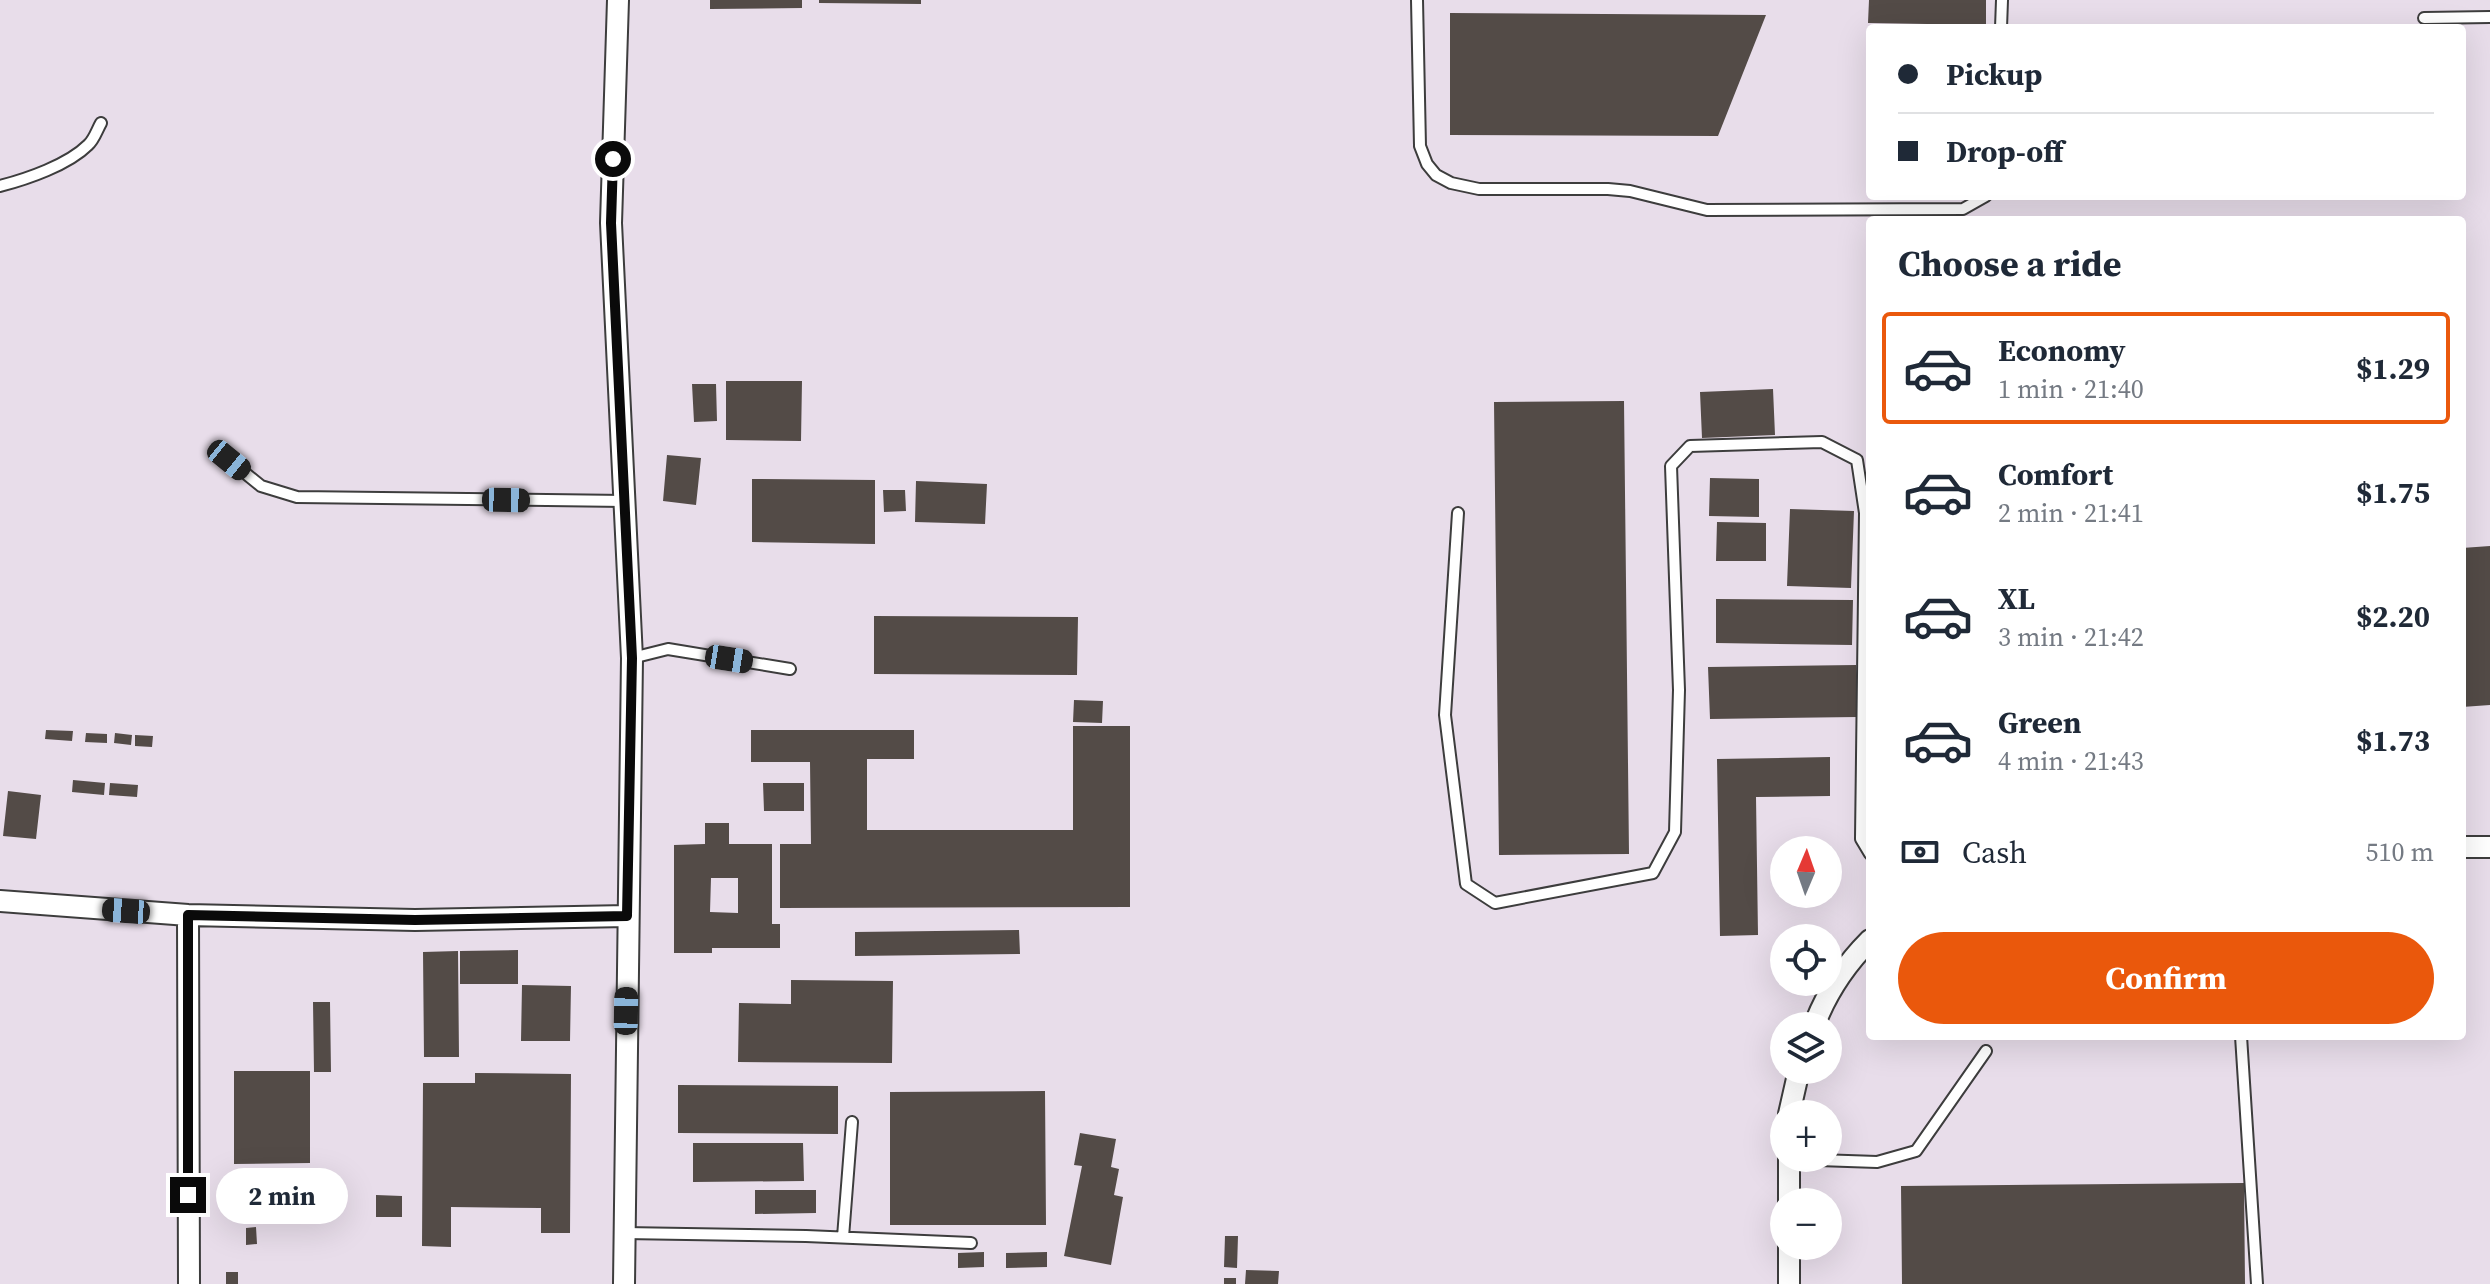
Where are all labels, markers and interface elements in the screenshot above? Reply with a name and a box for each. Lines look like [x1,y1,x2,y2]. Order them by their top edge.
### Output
text: Pickup [1946,54,2042,95]
text: Drop-off [1946,131,2064,172]
route start [595,141,631,177]
text: Choose a ride [1898,239,2121,288]
text: Economy [1998,330,2126,371]
icon: car [1902,332,1974,404]
text: $1.29 [2356,348,2430,389]
text: 1 min · 21:40 [1998,371,2144,407]
car [203,436,255,484]
text: Comfort [1998,454,2113,495]
icon: car [1902,456,1974,528]
text: $1.75 [2356,472,2430,513]
car [482,488,530,512]
text: 2 min · 21:41 [1998,495,2144,531]
text: XL [1998,578,2035,619]
icon: car [1902,580,1974,652]
text: $2.20 [2356,596,2430,637]
text: 3 min · 21:42 [1998,619,2144,655]
car [703,643,755,675]
text: Green [1998,702,2081,743]
icon: car [1902,704,1974,776]
text: $1.73 [2356,720,2430,761]
text: 4 min · 21:43 [1998,743,2144,779]
icon: cash [1898,830,1942,874]
text: Cash [1962,832,2027,873]
text: 510 m [2366,834,2434,870]
north arrow [1770,836,1842,908]
map controls [1770,836,1842,1260]
car [101,897,151,925]
button: locate [1770,924,1842,996]
button: Confirm [1898,932,2434,1024]
car [614,987,638,1035]
button: layers [1770,1012,1842,1084]
button: + [1770,1100,1842,1172]
callout: 2 min [216,1167,348,1223]
route end [170,1177,206,1213]
text: 2 min [248,1178,316,1214]
button: − [1770,1188,1842,1260]

